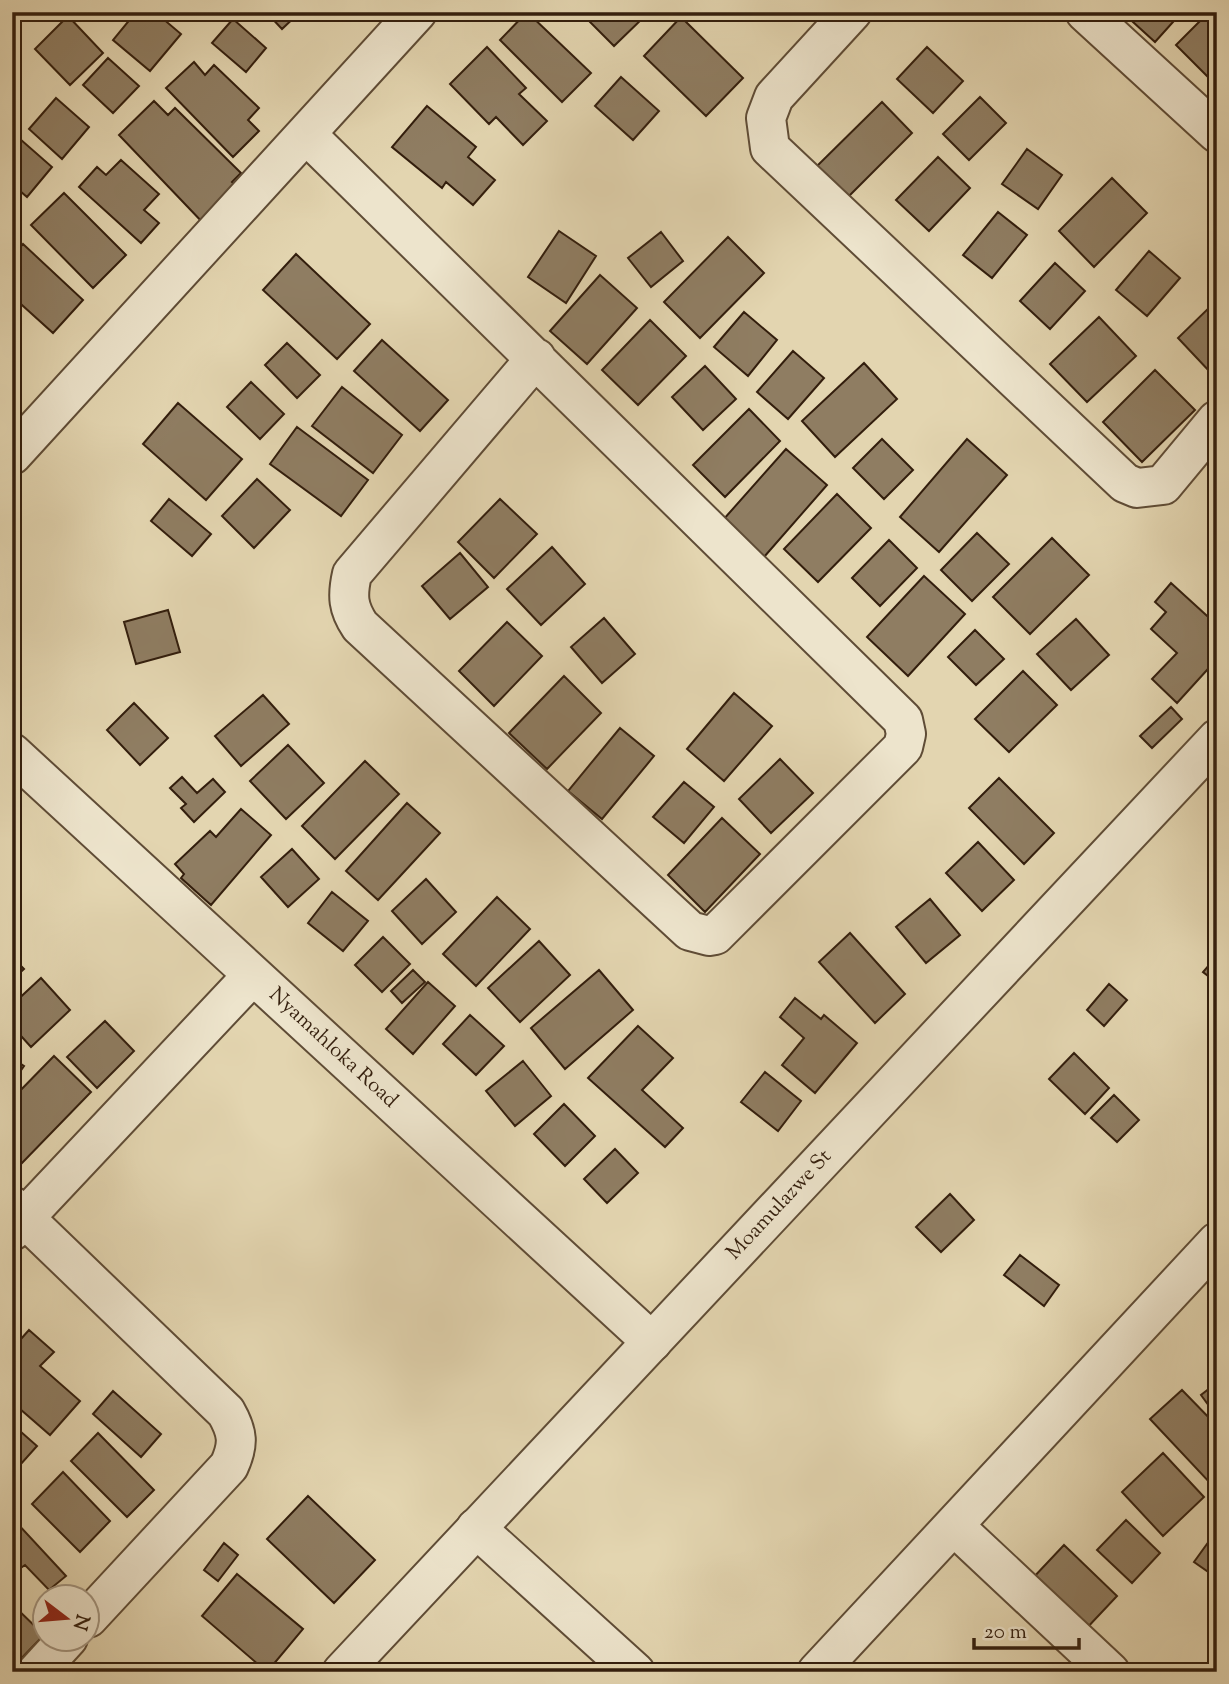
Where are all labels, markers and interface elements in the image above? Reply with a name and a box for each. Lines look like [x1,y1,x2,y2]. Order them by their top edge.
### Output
street label: Nyamahloka Road [262,981,404,1116]
street label: Moamulazwe St [720,1143,839,1267]
north arrow [32,1582,102,1652]
scale bar [974,1607,1078,1651]
text: N [65,1611,95,1633]
text: 20 m [984,1618,1027,1648]

